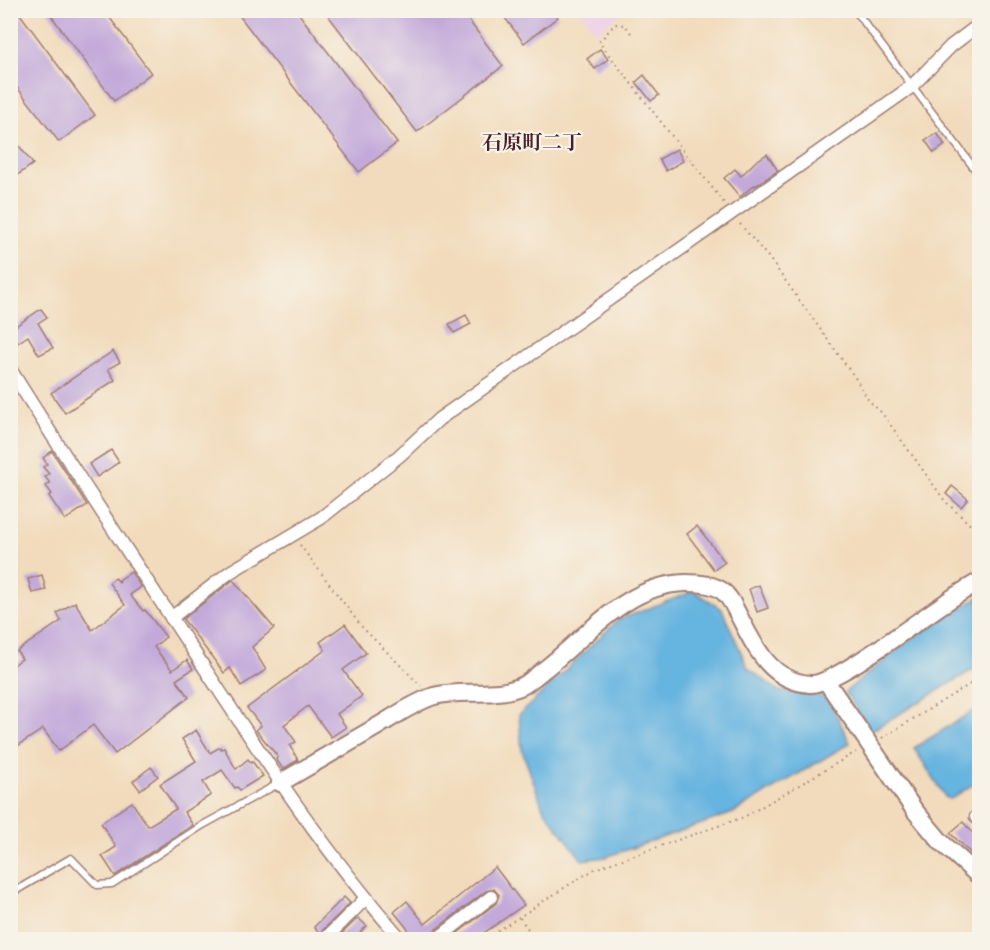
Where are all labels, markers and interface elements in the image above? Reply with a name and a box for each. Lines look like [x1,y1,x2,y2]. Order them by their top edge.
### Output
district label: 石原町二丁 [482,130,582,159]

